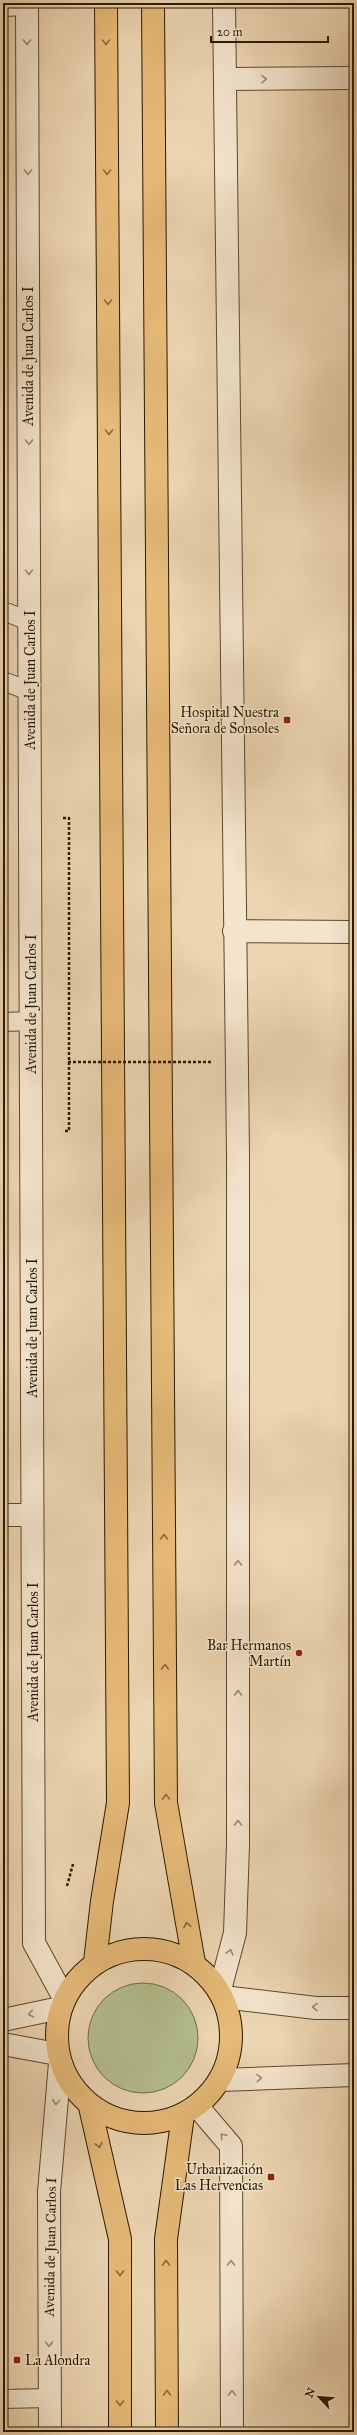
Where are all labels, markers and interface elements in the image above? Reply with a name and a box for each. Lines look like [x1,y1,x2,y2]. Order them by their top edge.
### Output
scale bar [211,18,328,44]
text: 20 m [217,25,243,39]
one-way arrow [23,39,31,45]
one-way arrow [102,39,110,45]
one-way arrow [261,75,267,83]
one-way arrow [24,169,32,175]
one-way arrow [103,169,111,175]
street label: Avenida de Juan Carlos I [20,286,38,427]
one-way arrow [104,299,112,305]
one-way arrow [104,429,113,435]
one-way arrow [25,439,33,445]
one-way arrow [25,569,33,575]
street label: Avenida de Juan Carlos I [22,610,40,751]
place label: Hospital Nuestra Señora de Sonsoles [171,704,279,737]
marker: Hospital Nuestra Señora de Sonsoles [282,715,292,725]
street label: Avenida de Juan Carlos I [23,934,41,1075]
street label: Avenida de Juan Carlos I [24,1258,42,1399]
one-way arrow [160,1534,168,1540]
one-way arrow [234,1560,242,1566]
street label: Avenida de Juan Carlos I [25,1582,43,1723]
place label: Bar Hermanos Martín [207,1637,291,1670]
marker: Bar Hermanos Martín [294,1648,304,1658]
one-way arrow [160,1664,169,1670]
one-way arrow [234,1690,242,1696]
one-way arrow [161,1794,170,1800]
one-way arrow [234,1820,242,1826]
one-way arrow [184,1922,192,1928]
one-way arrow [225,1949,234,1956]
one-way arrow [312,2003,318,2012]
one-way arrow [28,2009,34,2017]
one-way arrow [256,2074,262,2083]
one-way arrow [52,2099,61,2105]
one-way arrow [220,2133,227,2141]
one-way arrow [94,2142,102,2148]
place label: Urbanización Las Hervencias [175,2161,263,2194]
marker: Urbanización Las Hervencias [266,2172,276,2182]
street label: Avenida de Juan Carlos I [41,2177,61,2318]
one-way arrow [162,2260,170,2266]
one-way arrow [227,2260,235,2266]
one-way arrow [116,2270,124,2276]
one-way arrow [45,2341,53,2347]
place label: La Alondra [25,2352,90,2369]
marker: La Alondra [12,2355,22,2365]
north arrow [299,2377,339,2417]
text: N [303,2385,319,2400]
one-way arrow [163,2390,171,2396]
one-way arrow [228,2390,236,2396]
one-way arrow [116,2400,124,2406]

